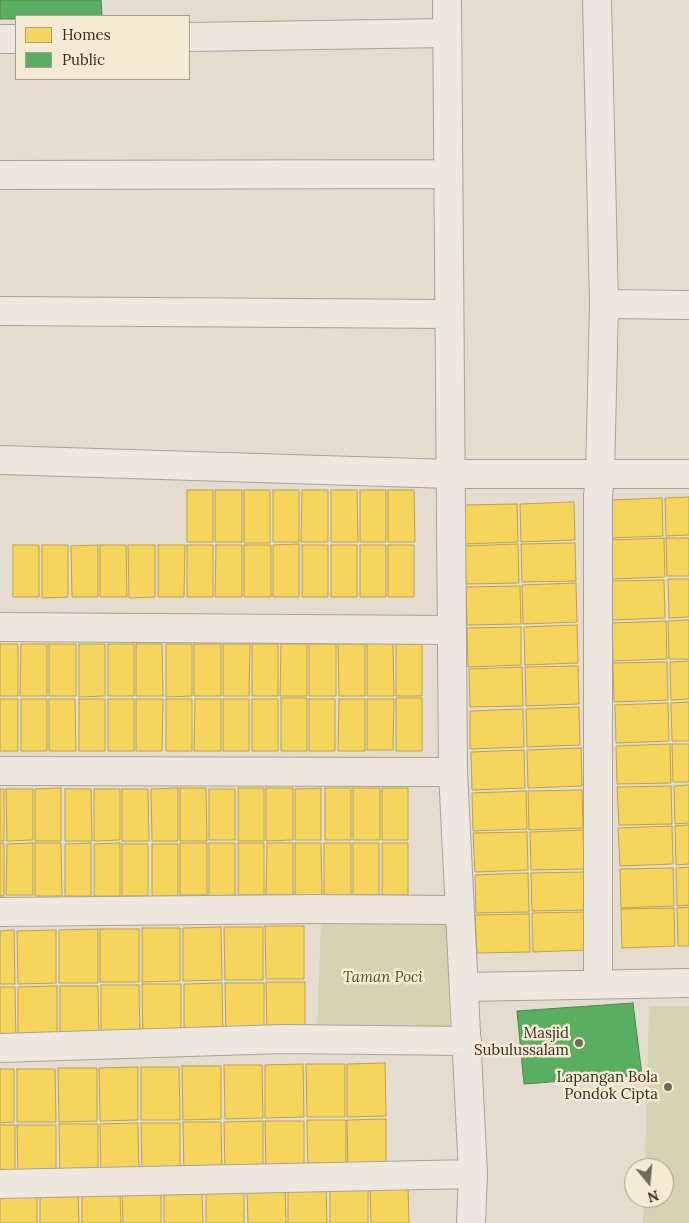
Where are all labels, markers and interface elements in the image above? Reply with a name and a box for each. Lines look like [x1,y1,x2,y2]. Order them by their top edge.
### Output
legend [15,15,190,80]
text: Homes [62,25,111,44]
text: Public [62,50,105,69]
park label: Taman Poci [343,969,423,987]
place label: Masjid Subulussalam [474,1025,569,1060]
marker: Masjid Subulussalam [573,1037,585,1049]
place label: Lapangan Bola Pondok Cipta [556,1069,658,1104]
marker: Lapangan Bola Pondok Cipta [662,1081,674,1093]
north arrow [624,1158,674,1208]
text: N [645,1186,661,1207]

